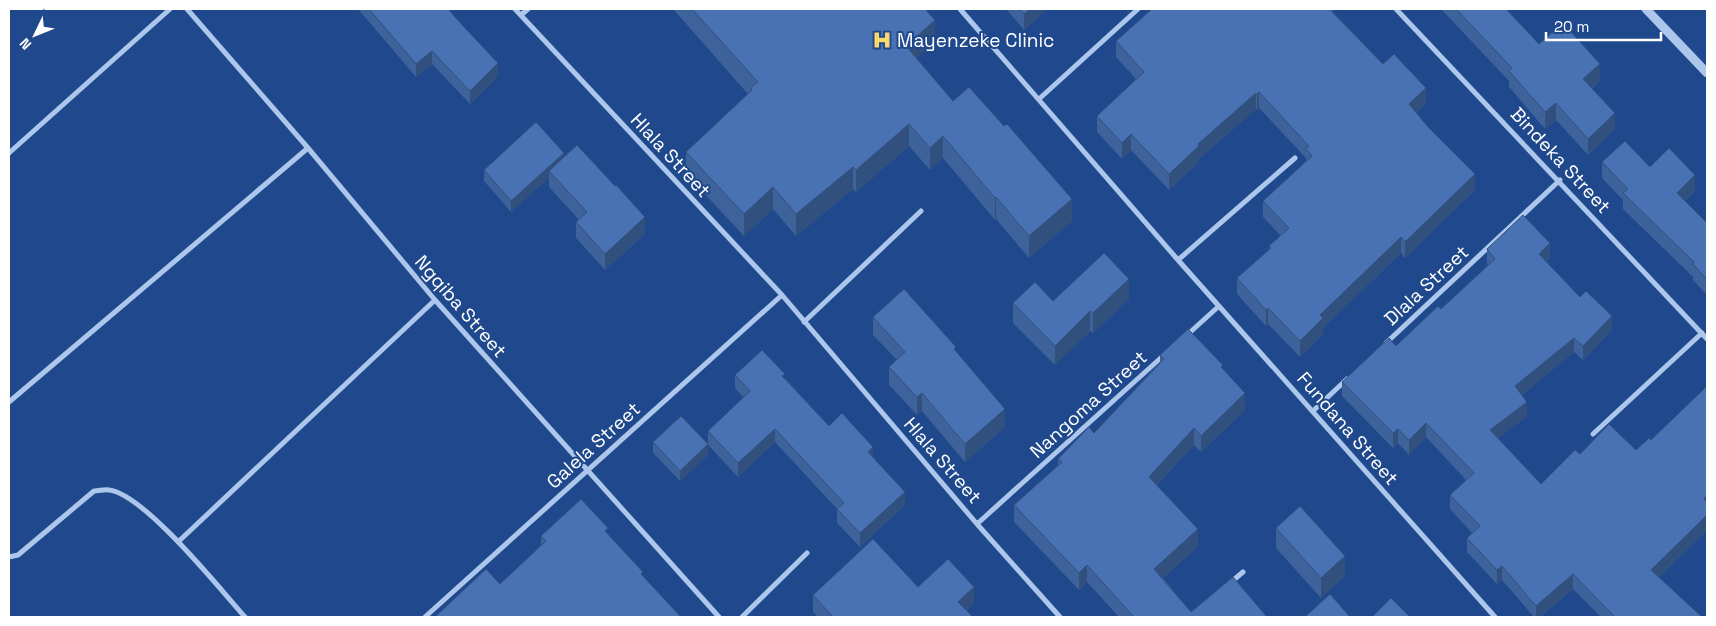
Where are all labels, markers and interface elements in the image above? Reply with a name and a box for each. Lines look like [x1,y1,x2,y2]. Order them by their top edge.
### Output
north arrow [10,10,60,60]
scale bar [1546,10,1661,42]
text: 20 m [1554,17,1589,36]
place label: Mayenzeke Clinic [897,28,1054,53]
hospital icon: Mayenzeke Clinic [871,29,893,51]
text: N [16,34,35,53]
street label: Bindeka Street [1505,102,1616,219]
street label: Hlala Street [625,108,716,203]
street label: Dlala Street [1379,240,1474,331]
street label: Ngqiba Street [409,250,512,363]
street label: Nangoma Street [1024,345,1152,464]
street label: Fundana Street [1292,366,1404,490]
street label: Galela Street [541,397,646,494]
street label: Hlala Street [898,412,987,509]

